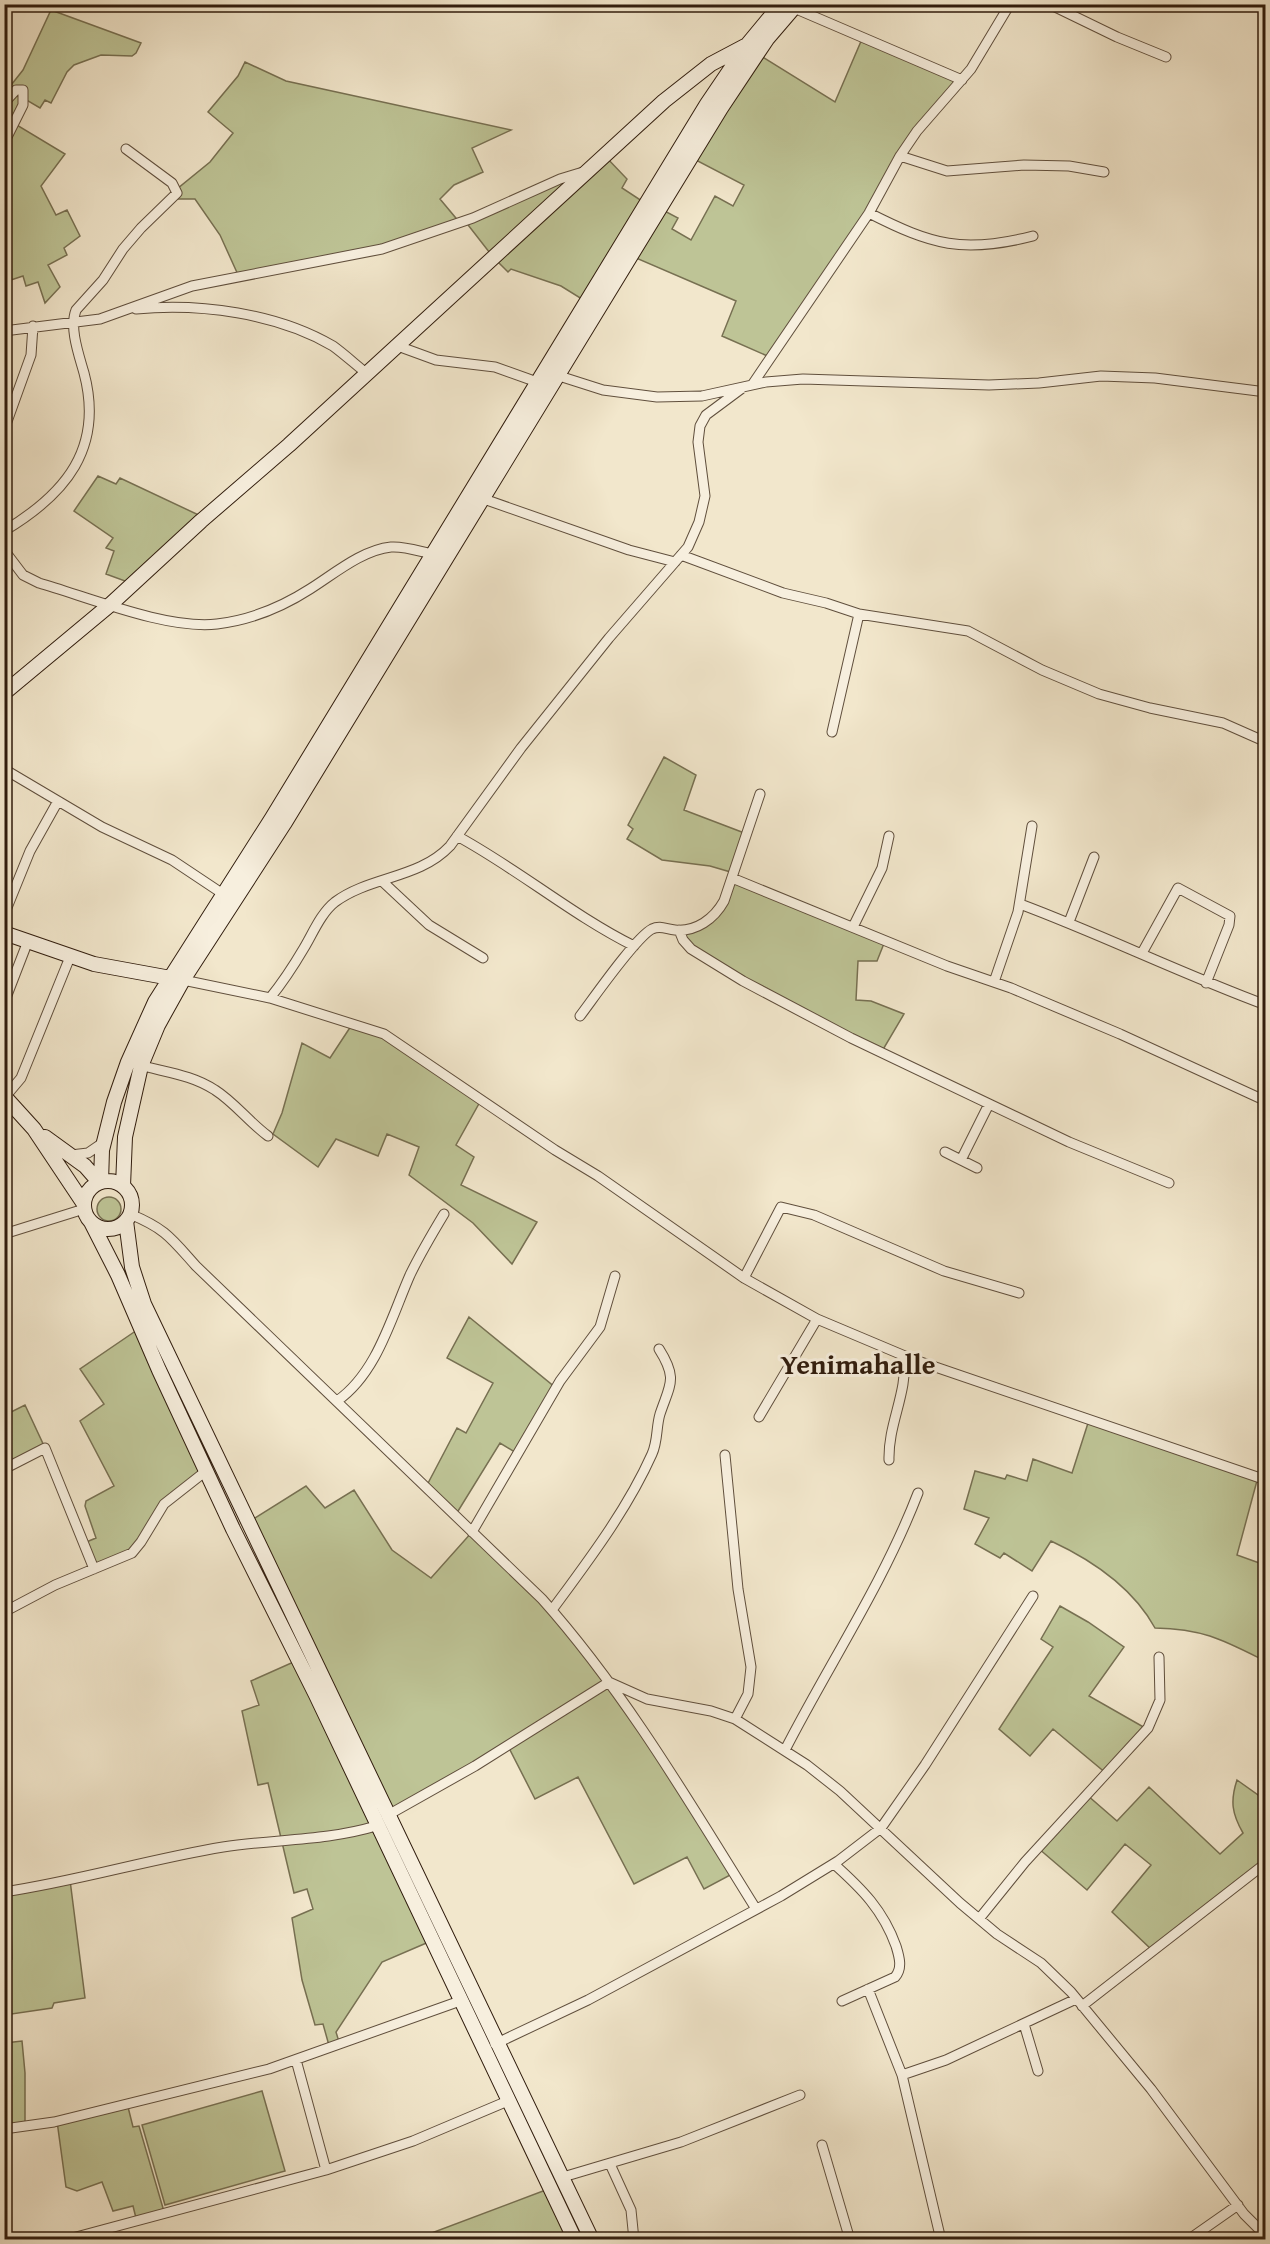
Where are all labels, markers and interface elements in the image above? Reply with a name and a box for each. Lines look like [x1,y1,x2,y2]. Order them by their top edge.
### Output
district label: Yenimahalle [780,1343,936,1384]

